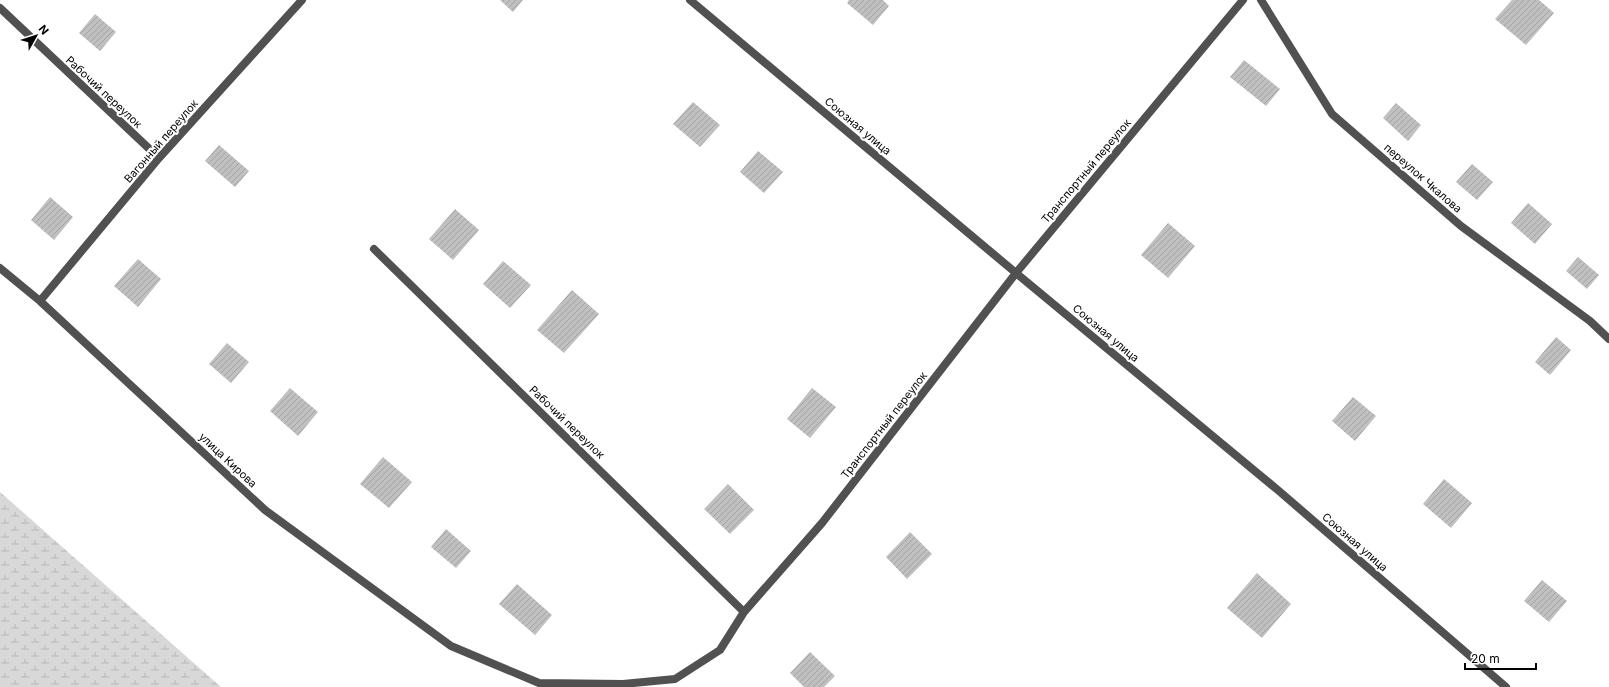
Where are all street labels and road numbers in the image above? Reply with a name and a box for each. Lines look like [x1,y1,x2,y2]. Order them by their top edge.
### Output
street label: Рабочий переулок [63,53,145,131]
street label: Союзная улица [822,94,894,158]
street label: Вагонный переулок [121,97,201,185]
street label: Транспортный переулок [1038,116,1134,226]
street label: переулок Чкалова [1381,140,1465,216]
street label: Союзная улица [1070,301,1142,365]
street label: Транспортный переулок [838,369,930,481]
street label: Рабочий переулок [526,382,608,462]
street label: улица Кирова [196,430,260,490]
street label: Союзная улица [1319,510,1391,574]

